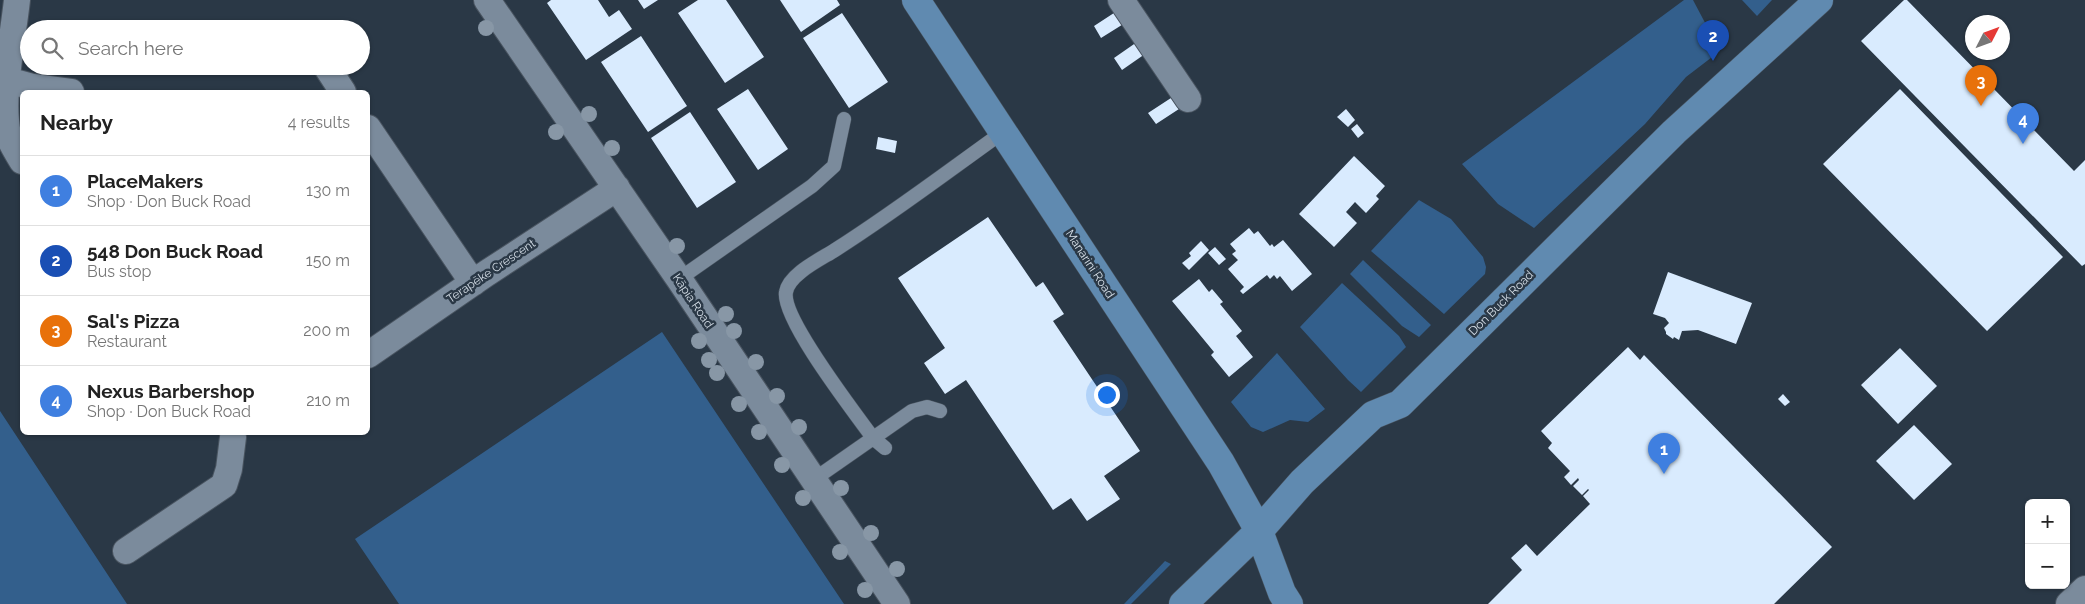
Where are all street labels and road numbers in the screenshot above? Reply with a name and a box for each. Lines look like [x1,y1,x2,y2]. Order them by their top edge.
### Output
street label: Manarini Road [1063,227,1117,301]
street label: Terapēke Crescent [444,236,538,306]
street label: Don Buck Road [1466,268,1536,338]
street label: Kāpia Road [670,271,716,331]

